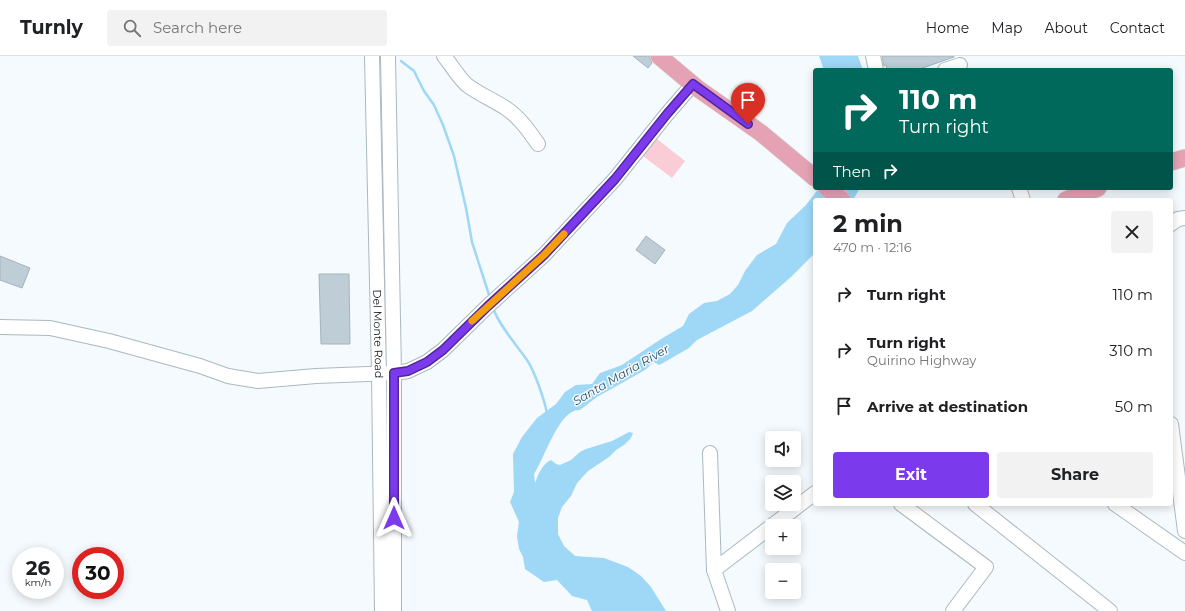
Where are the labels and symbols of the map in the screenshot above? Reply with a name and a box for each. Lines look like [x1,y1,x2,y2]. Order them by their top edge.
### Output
pin [731,83,765,124]
street label: Del Monte Road [370,289,386,379]
water label: Santa Maria River [570,341,672,408]
position arrow [373,497,415,539]
speed limit sign: 30 [72,547,124,599]

